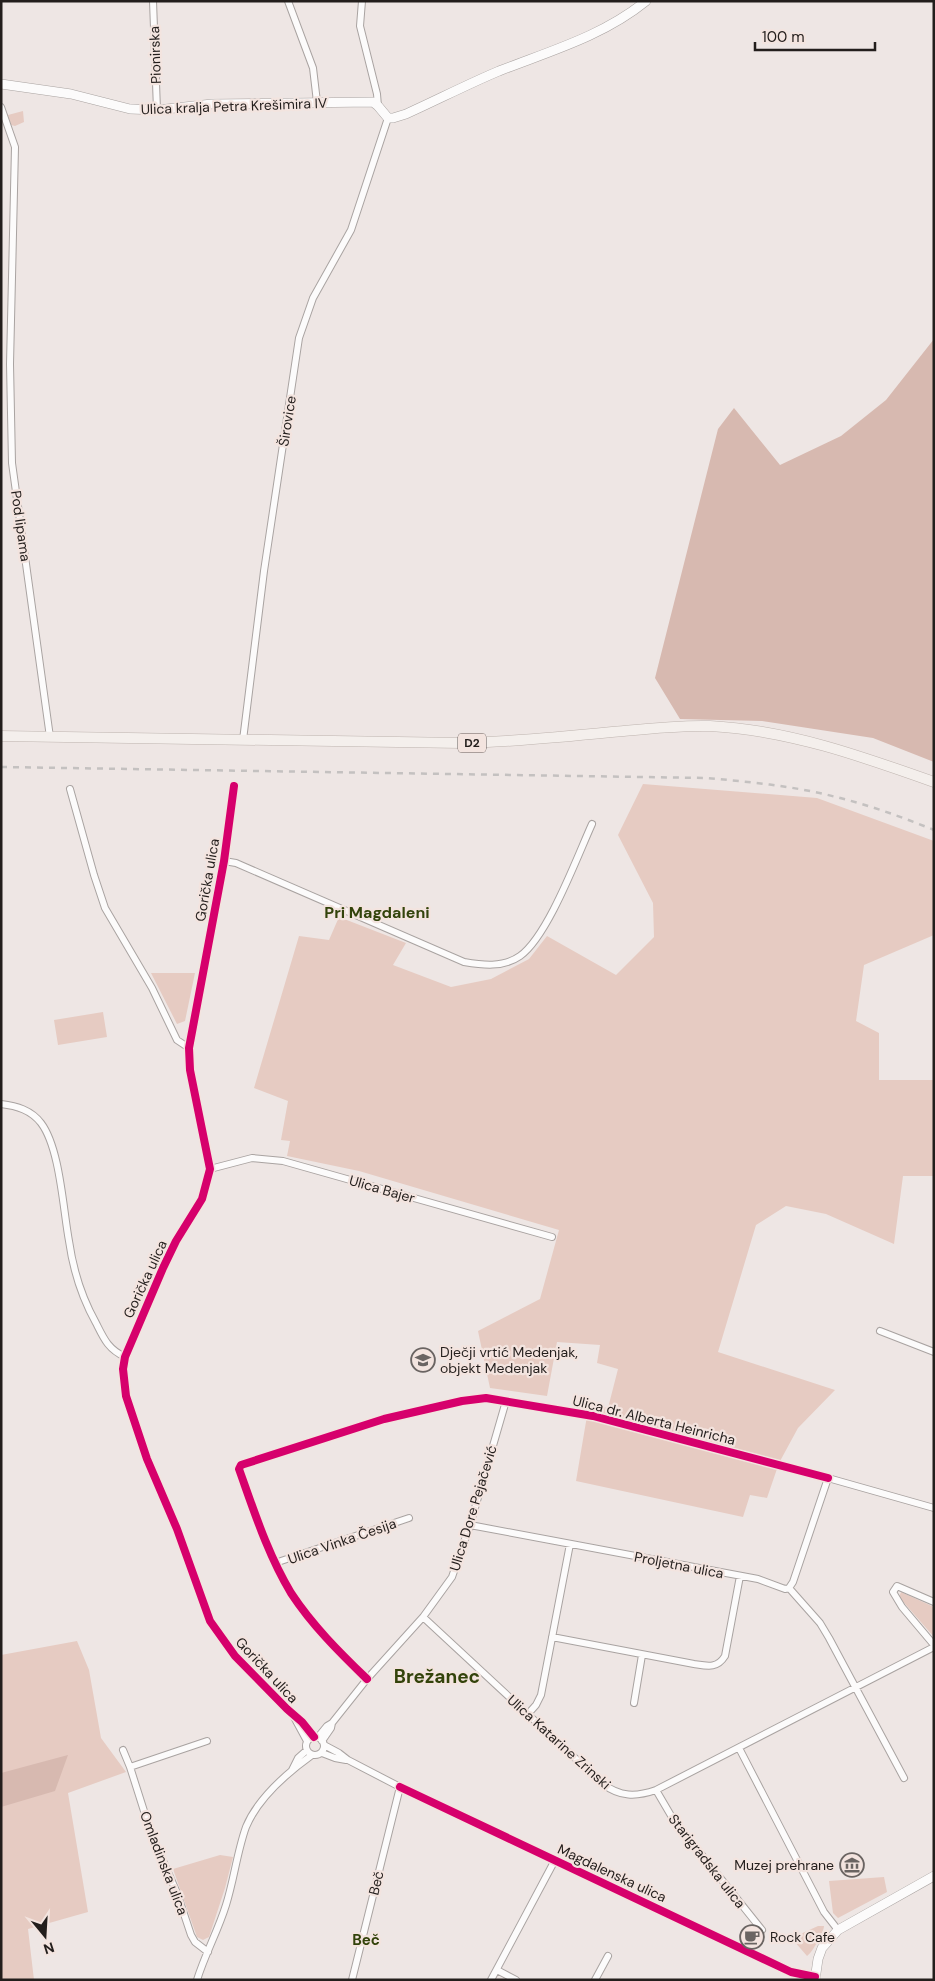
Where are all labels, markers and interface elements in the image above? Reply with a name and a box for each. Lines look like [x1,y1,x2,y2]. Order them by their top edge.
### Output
scale bar [755,20,875,52]
street label: Pionirska [145,26,165,84]
text: 100 m [762,27,805,47]
street label: Ulica kralja Petra Krešimira IV [140,94,328,118]
street label: Širovice [274,394,300,448]
street label: Pod lipama [7,489,35,563]
road number: D2 [458,734,486,752]
street label: Gorička ulica [191,837,223,923]
district label: Pri Magdaleni [324,902,430,923]
street label: Ulica Bajer [347,1171,417,1207]
street label: Gorička ulica [119,1237,171,1321]
place label: Dječji vrtić Medenjak, objekt Medenjak [440,1343,578,1377]
school or university icon: Dječji vrtić Medenjak, objekt Medenjak [410,1347,436,1373]
street label: Ulica dr. Alberta Heinricha [571,1391,737,1449]
street label: Ulica Dore Pejačević [445,1443,501,1573]
street label: Ulica Vinka Česija [285,1514,399,1568]
street label: Proljetna ulica [633,1548,725,1582]
street label: Gorička ulica [232,1633,302,1707]
district label: Brežanec [394,1664,480,1689]
street label: Ulica Katarine Zrinski [503,1691,615,1793]
street label: Omladinska ulica [136,1809,192,1917]
street label: Starigradska ulica [665,1810,749,1912]
street label: Magdalenska ulica [555,1840,669,1906]
museum icon: Muzej prehrane [839,1852,865,1878]
place label: Muzej prehrane [734,1856,834,1874]
street label: Beč [364,1869,388,1897]
north arrow [20,1911,70,1961]
cafe icon: Rock Cafe [739,1924,765,1950]
place label: Rock Cafe [770,1928,835,1946]
district label: Beč [352,1930,380,1950]
text: N [41,1938,57,1959]

